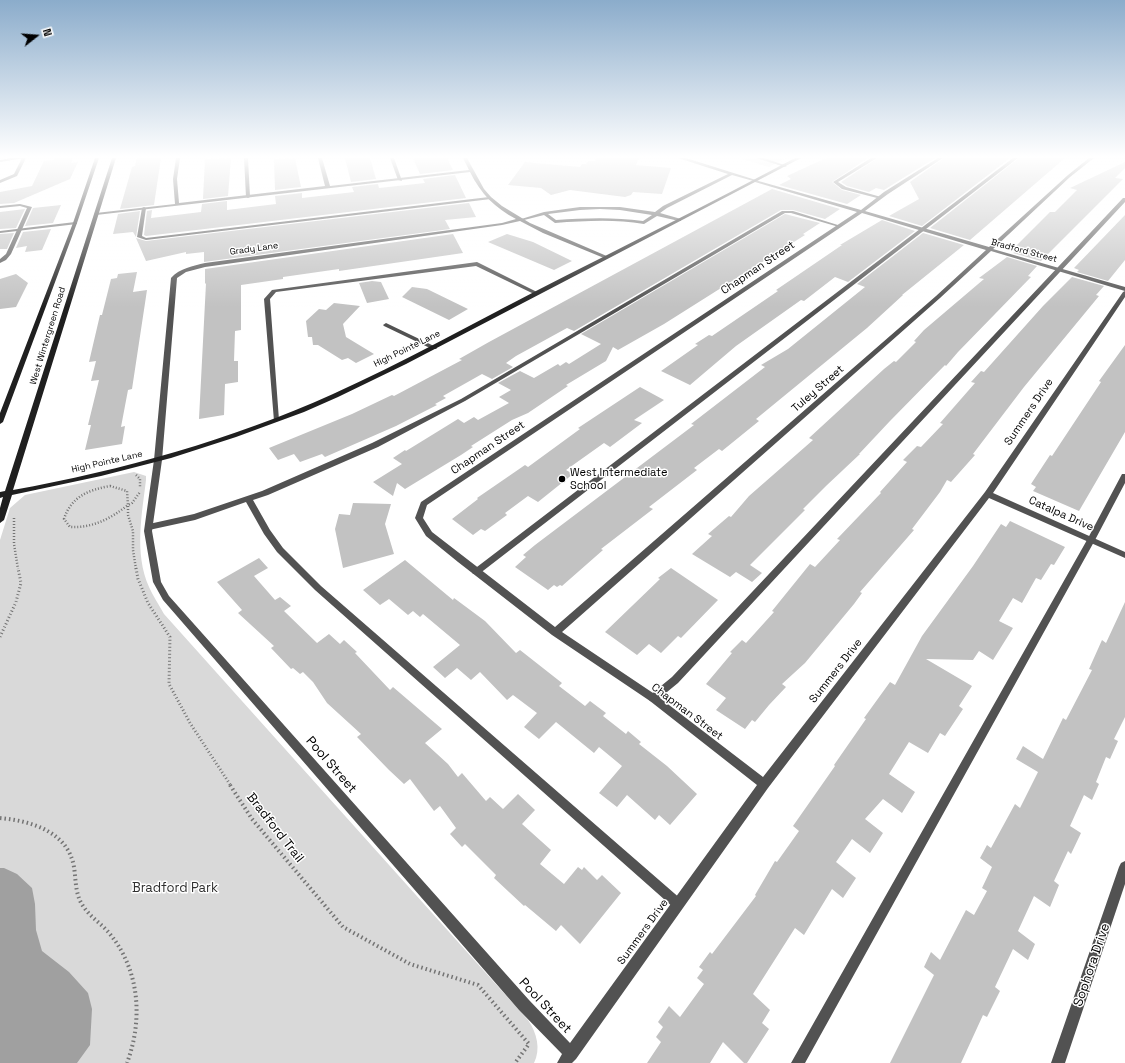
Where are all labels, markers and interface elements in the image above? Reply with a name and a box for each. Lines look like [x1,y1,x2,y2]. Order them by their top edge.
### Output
north arrow [16,16,56,56]
text: N [40,27,55,38]
street label: Bradford Street [990,237,1058,265]
street label: Chapman Street [719,238,797,298]
street label: Grady Lane [229,240,279,258]
street label: West Wintergreen Road [28,286,68,386]
street label: High Pointe Lane [372,328,442,370]
street label: Tuley Street [789,363,847,415]
street label: Summers Drive [1002,376,1056,448]
street label: Chapman Street [449,418,527,478]
street label: High Pointe Lane [70,449,144,475]
place label: West Intermediate School [570,466,667,492]
marker: West Intermediate School [557,474,567,484]
street label: Catalpa Drive [1026,494,1096,534]
street label: Summers Drive [807,636,865,706]
street label: Chapman Street [649,681,725,743]
street label: Pool Street [302,733,360,797]
street label: Bradford Trail [243,790,307,866]
park label: Bradford Park [132,880,218,896]
street label: Summers Drive [615,897,671,967]
street label: Sophora Drive [1070,921,1114,1009]
street label: Pool Street [515,975,575,1037]

